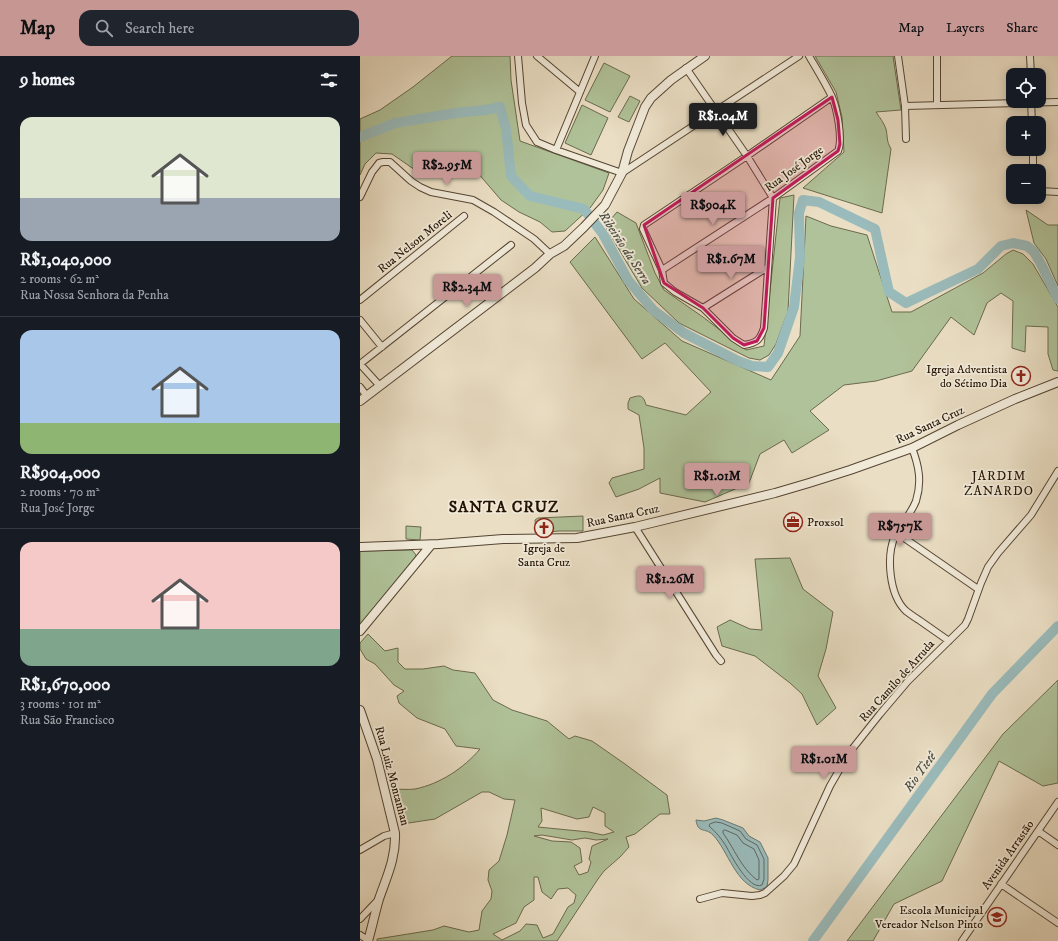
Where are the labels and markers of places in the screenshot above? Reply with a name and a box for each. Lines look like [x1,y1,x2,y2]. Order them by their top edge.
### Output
pin: R$1.04M [686,103,760,137]
pin: R$2.95M [410,152,484,186]
pin: R$904K [680,192,746,226]
pin: R$1.67M [694,246,768,280]
pin: R$2.34M [430,274,504,308]
place label: Igreja Adventista do Sétimo Dia [926,362,1008,391]
church icon: Igreja Adventista do Sétimo Dia [1010,365,1032,387]
pin: R$1.01M [680,463,754,497]
office icon: Proxsol [782,511,804,533]
pin: R$757K [867,513,933,547]
place label: Proxsol [807,515,844,530]
church icon: Igreja de Santa Cruz [533,517,555,539]
place label: Igreja de Santa Cruz [518,541,570,570]
pin: R$1.26M [633,566,707,600]
pin: R$1.01M [787,746,861,780]
place label: Escola Municipal Vereador Nelson Pinto [874,903,983,932]
school or university icon: Escola Municipal Vereador Nelson Pinto [986,906,1008,928]

